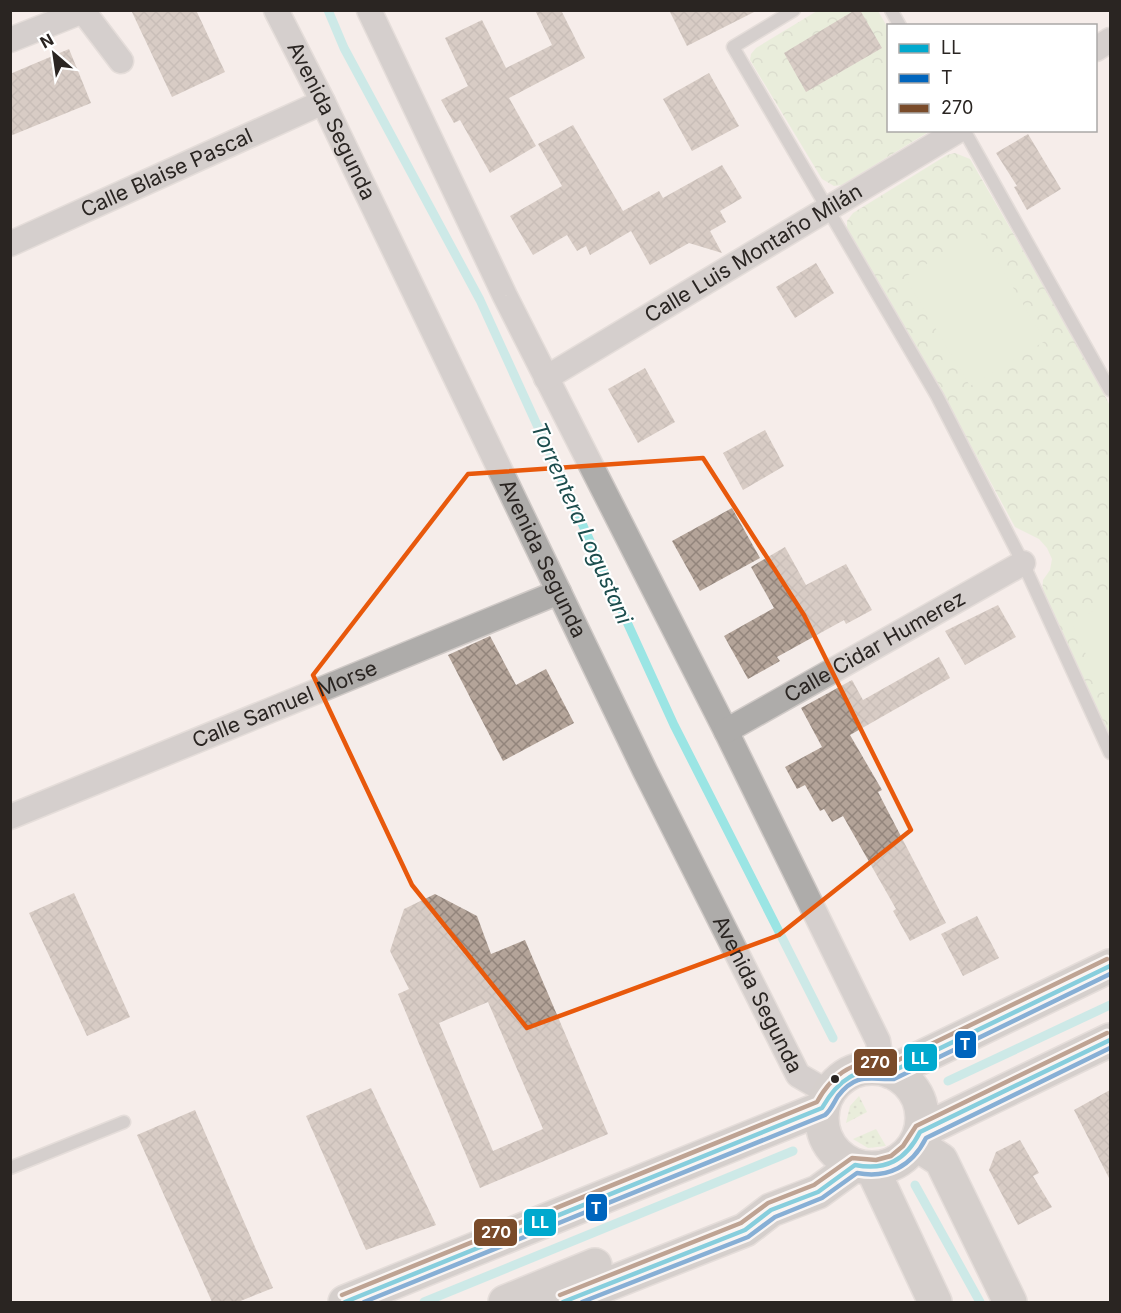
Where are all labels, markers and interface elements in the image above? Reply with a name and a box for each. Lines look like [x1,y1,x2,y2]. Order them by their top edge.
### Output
north arrow [24,24,84,84]
legend [887,24,1097,132]
text: N [37,29,57,53]
text: LL [941,37,961,58]
street label: Avenida Segunda [282,38,381,204]
text: T [941,67,953,88]
text: 270 [941,97,973,118]
street label: Calle Blaise Pascal [77,123,256,222]
street label: Calle Luis Montaño Milán [640,178,866,328]
water label: Torrentera Logustani [526,418,638,628]
street label: Avenida Segunda [494,475,592,642]
street label: Calle Cidar Humerez [780,585,970,708]
street label: Calle Samuel Morse [188,655,381,753]
street label: Avenida Segunda [708,911,808,1077]
line badge: T [954,1030,977,1059]
text: T [960,1034,971,1054]
line badge: LL [903,1043,938,1072]
line badge: 270 [853,1048,898,1077]
text: LL [911,1048,929,1068]
text: 270 [860,1052,890,1072]
unlabelled marker [829,1073,841,1085]
line badge: T [585,1193,608,1222]
text: T [591,1198,602,1218]
line badge: LL [523,1208,557,1237]
text: LL [531,1212,549,1232]
line badge: 270 [473,1218,518,1247]
text: 270 [481,1222,511,1242]

